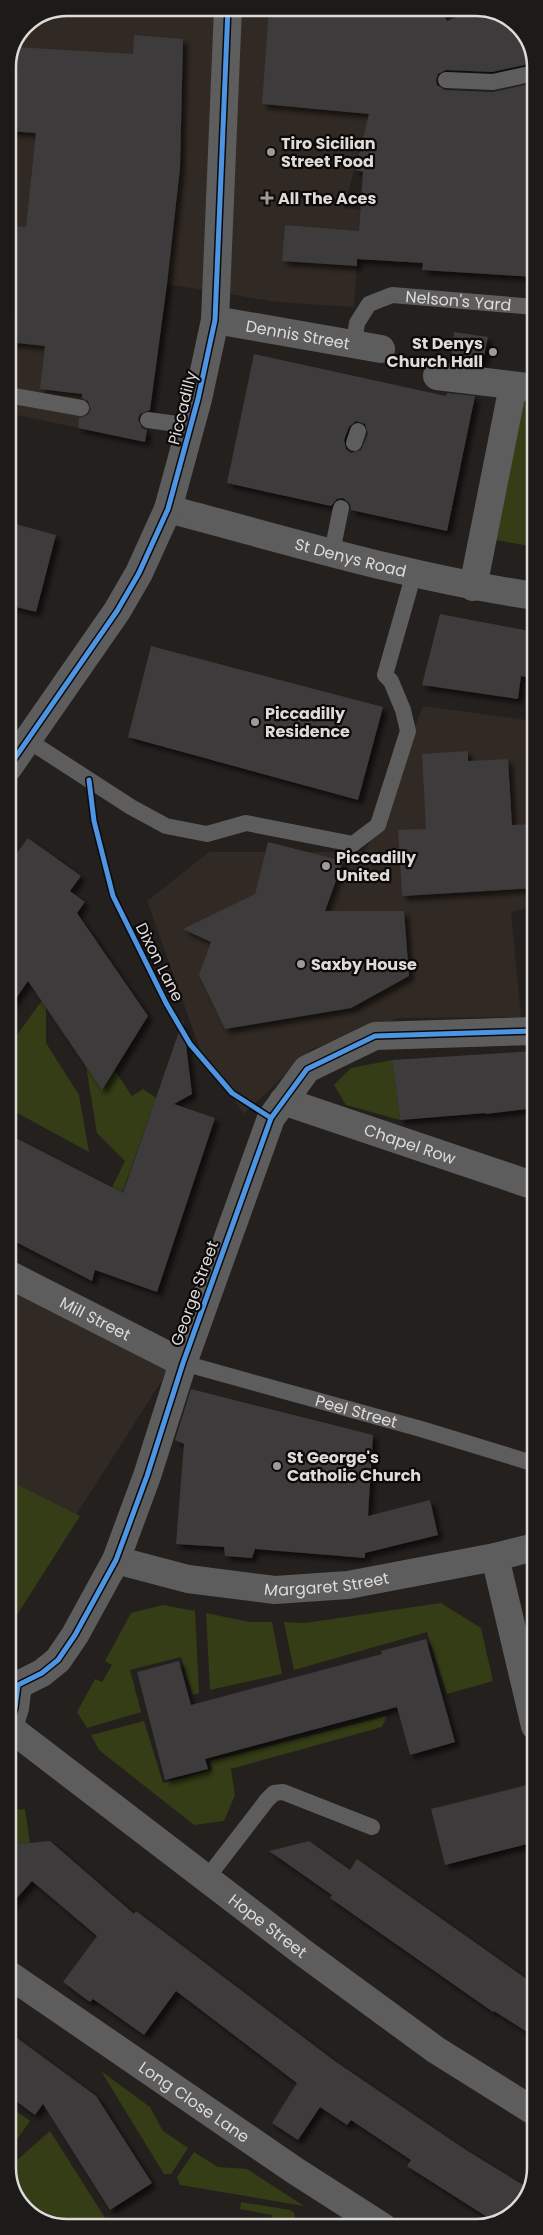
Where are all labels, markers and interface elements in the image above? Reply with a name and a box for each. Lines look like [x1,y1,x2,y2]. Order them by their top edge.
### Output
place label: Tiro Sicilian Street Food [281,132,376,173]
marker: Tiro Sicilian Street Food [265,146,277,158]
place label: All The Aces [278,187,376,210]
marker: All The Aces [260,191,274,205]
street label: Nelson's Yard [404,285,512,317]
street label: Dennis Street [244,315,352,355]
place label: St Denys Church Hall [387,332,483,373]
marker: St Denys Church Hall [487,346,499,358]
street label: Piccadilly [162,369,203,447]
street label: St Denys Road [292,533,409,583]
place label: Piccadilly Residence [265,702,350,743]
marker: Piccadilly Residence [249,716,261,728]
place label: Piccadilly United [336,846,417,887]
marker: Piccadilly United [320,860,332,872]
street label: Dixon Lane [130,919,189,1006]
place label: Saxby House [311,953,417,976]
marker: Saxby House [295,958,307,970]
street label: Chapel Row [361,1118,459,1170]
street label: George Street [165,1237,224,1349]
street label: Mill Street [56,1291,135,1347]
street label: Peel Street [313,1389,400,1434]
place label: St George's Catholic Church [287,1446,421,1487]
marker: St George's Catholic Church [271,1460,283,1472]
street label: Margaret Street [263,1566,391,1602]
street label: Hope Street [224,1889,312,1964]
street label: Long Close Lane [134,2056,254,2148]

